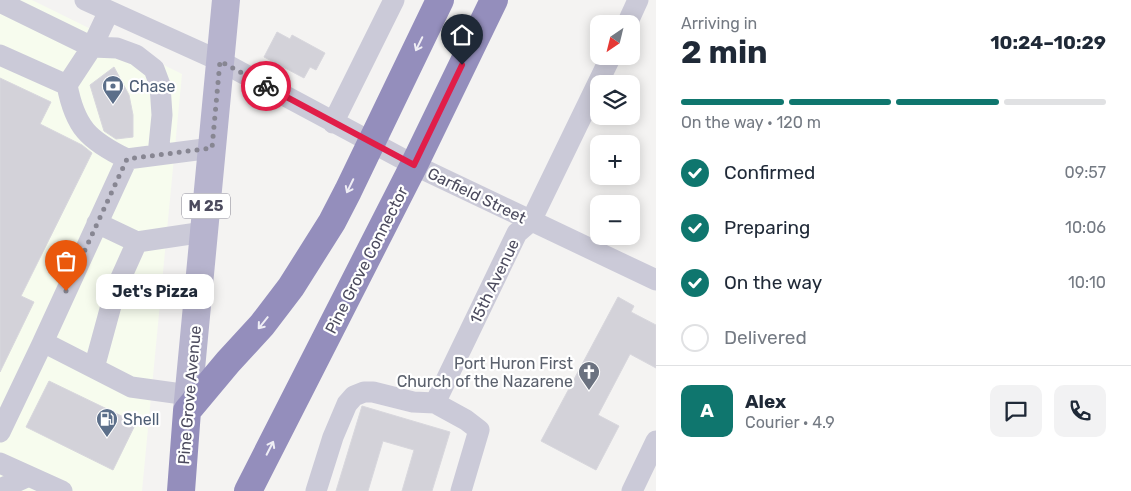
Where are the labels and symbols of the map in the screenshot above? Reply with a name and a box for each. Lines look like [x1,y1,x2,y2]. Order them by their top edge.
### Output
pin [441,14,483,65]
north arrow [590,15,640,65]
one-way arrow [413,36,423,51]
courier [241,61,291,111]
bank icon: Chase [101,74,125,105]
place label: Chase [129,77,175,96]
street label: Garfield Street [424,163,529,227]
one-way arrow [345,178,354,193]
street label: Pine Grove Connector [321,184,412,337]
road number: M 25 [182,194,230,218]
street label: 15th Avenue [466,236,523,327]
pin [45,240,87,291]
callout: Jet's Pizza [96,274,214,308]
one-way arrow [258,316,269,329]
street label: Pine Grove Avenue [174,325,205,465]
place label: Port Huron First Church of the Nazarene [397,354,573,391]
church icon: Port Huron First Church of the Nazarene [577,360,601,391]
fuel station icon: Shell [95,407,119,438]
place label: Shell [123,410,159,429]
one-way arrow [265,440,275,455]

